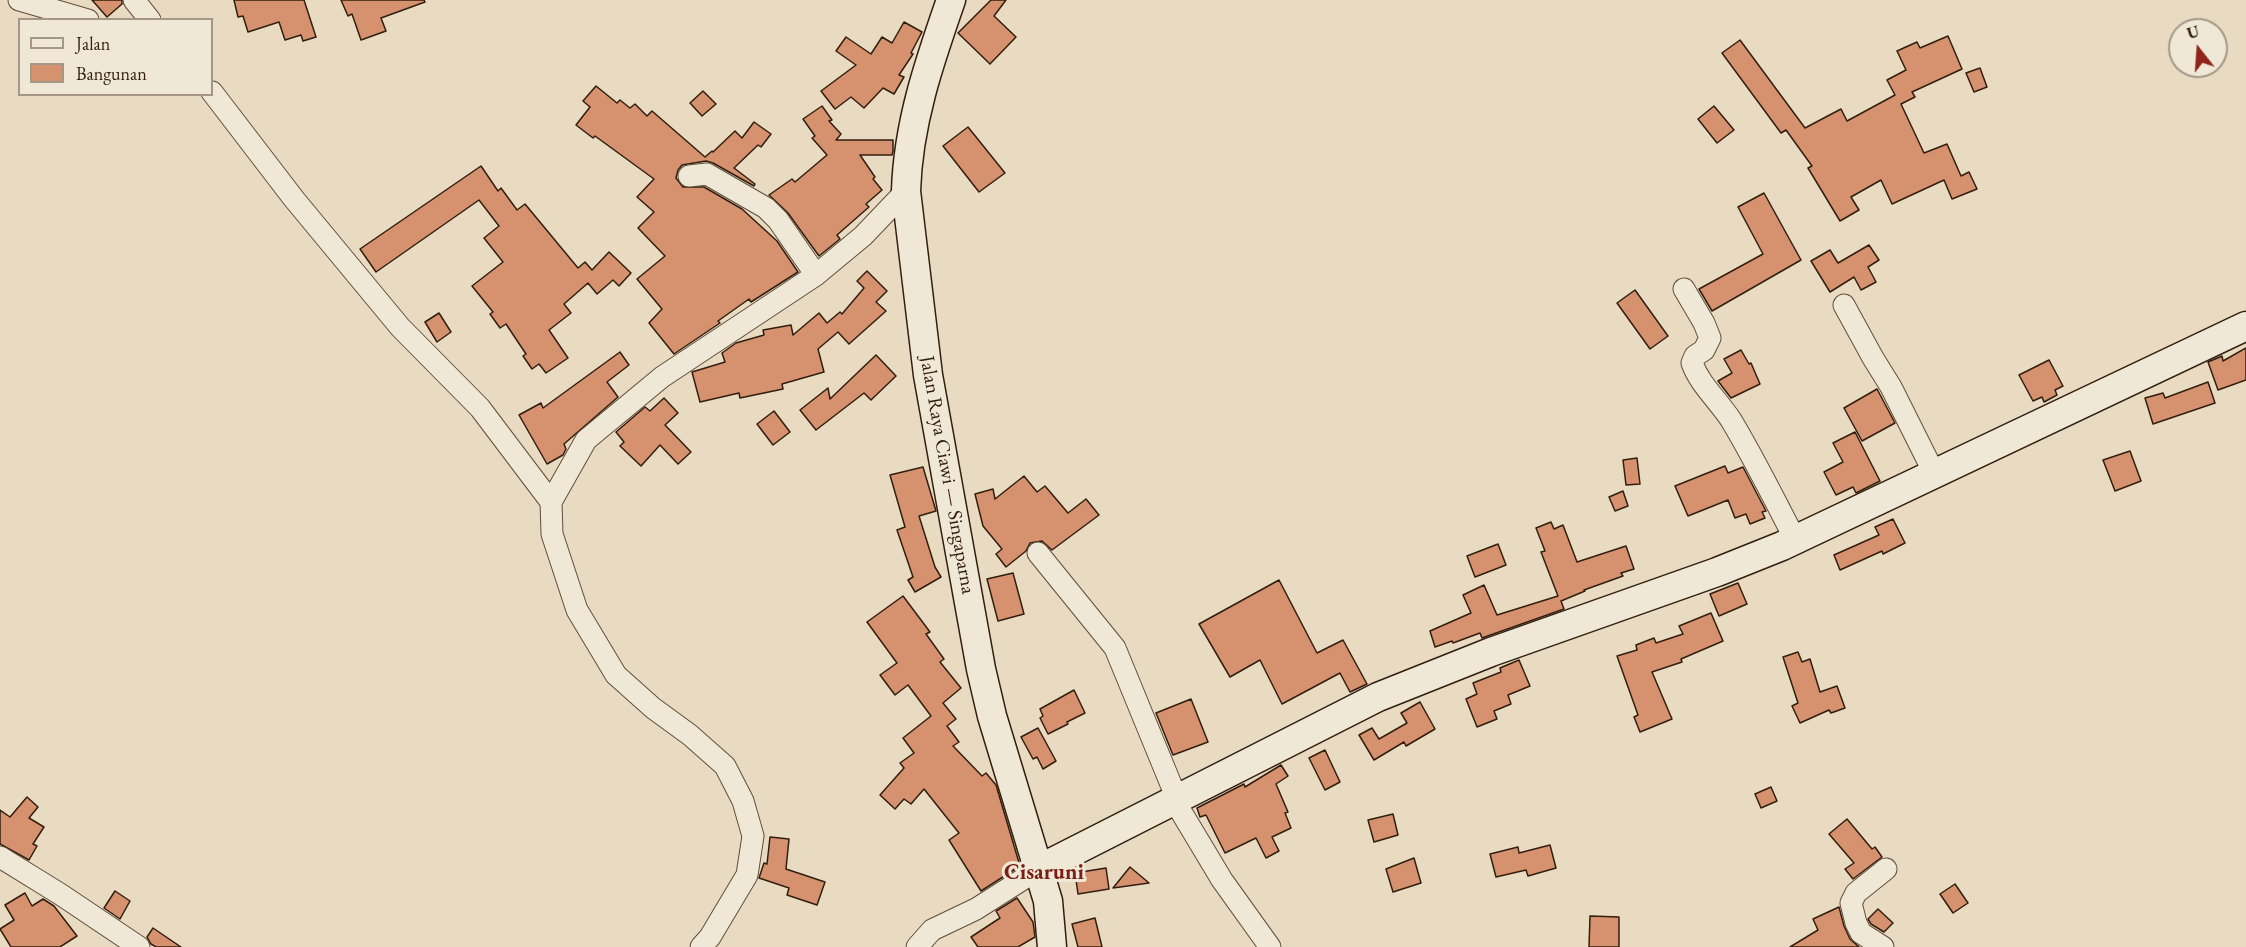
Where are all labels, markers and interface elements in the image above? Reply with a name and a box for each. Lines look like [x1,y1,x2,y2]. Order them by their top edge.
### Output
legend [18,18,213,96]
north arrow [2168,18,2228,78]
text: U [2184,20,2202,44]
text: Jalan [76,32,110,55]
text: Bangunan [76,62,147,85]
street label: Jalan Raya Ciawi — Singaparna [914,354,980,596]
district label: Cisaruni [1004,860,1084,886]

